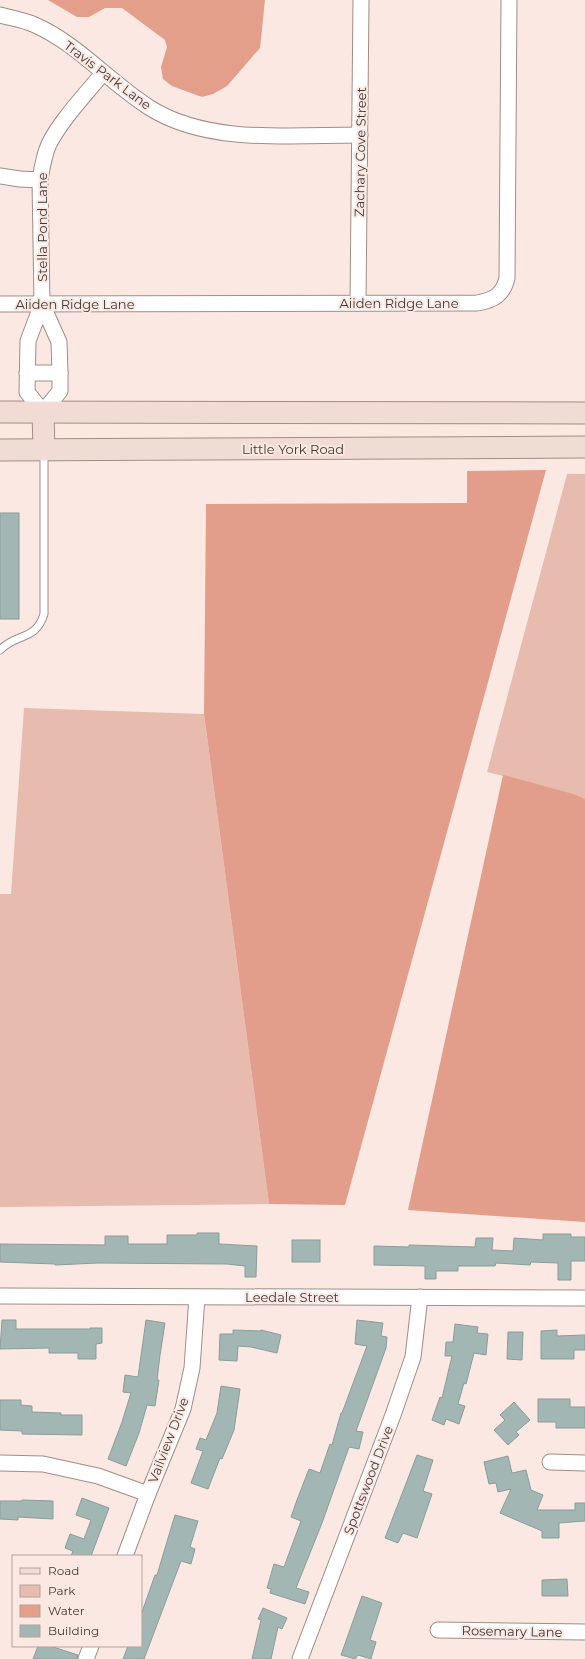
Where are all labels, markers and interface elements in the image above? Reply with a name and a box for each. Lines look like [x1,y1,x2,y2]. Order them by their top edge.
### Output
street label: Travis Park Lane [61,37,155,113]
street label: Zachary Cove Street [351,87,369,217]
street label: Stella Pond Lane [34,172,50,282]
street label: Aiiden Ridge Lane [339,295,459,311]
street label: Aiiden Ridge Lane [15,296,135,312]
street label: Little York Road [242,441,344,457]
street label: Leedale Street [245,1289,339,1305]
street label: Vailview Drive [144,1395,192,1485]
street label: Spottswood Drive [340,1423,396,1537]
legend [12,1555,142,1647]
text: Road [48,1563,79,1578]
text: Park [48,1583,76,1598]
text: Water [48,1603,85,1618]
street label: Rosemary Lane [461,1622,563,1640]
text: Building [48,1623,99,1638]

